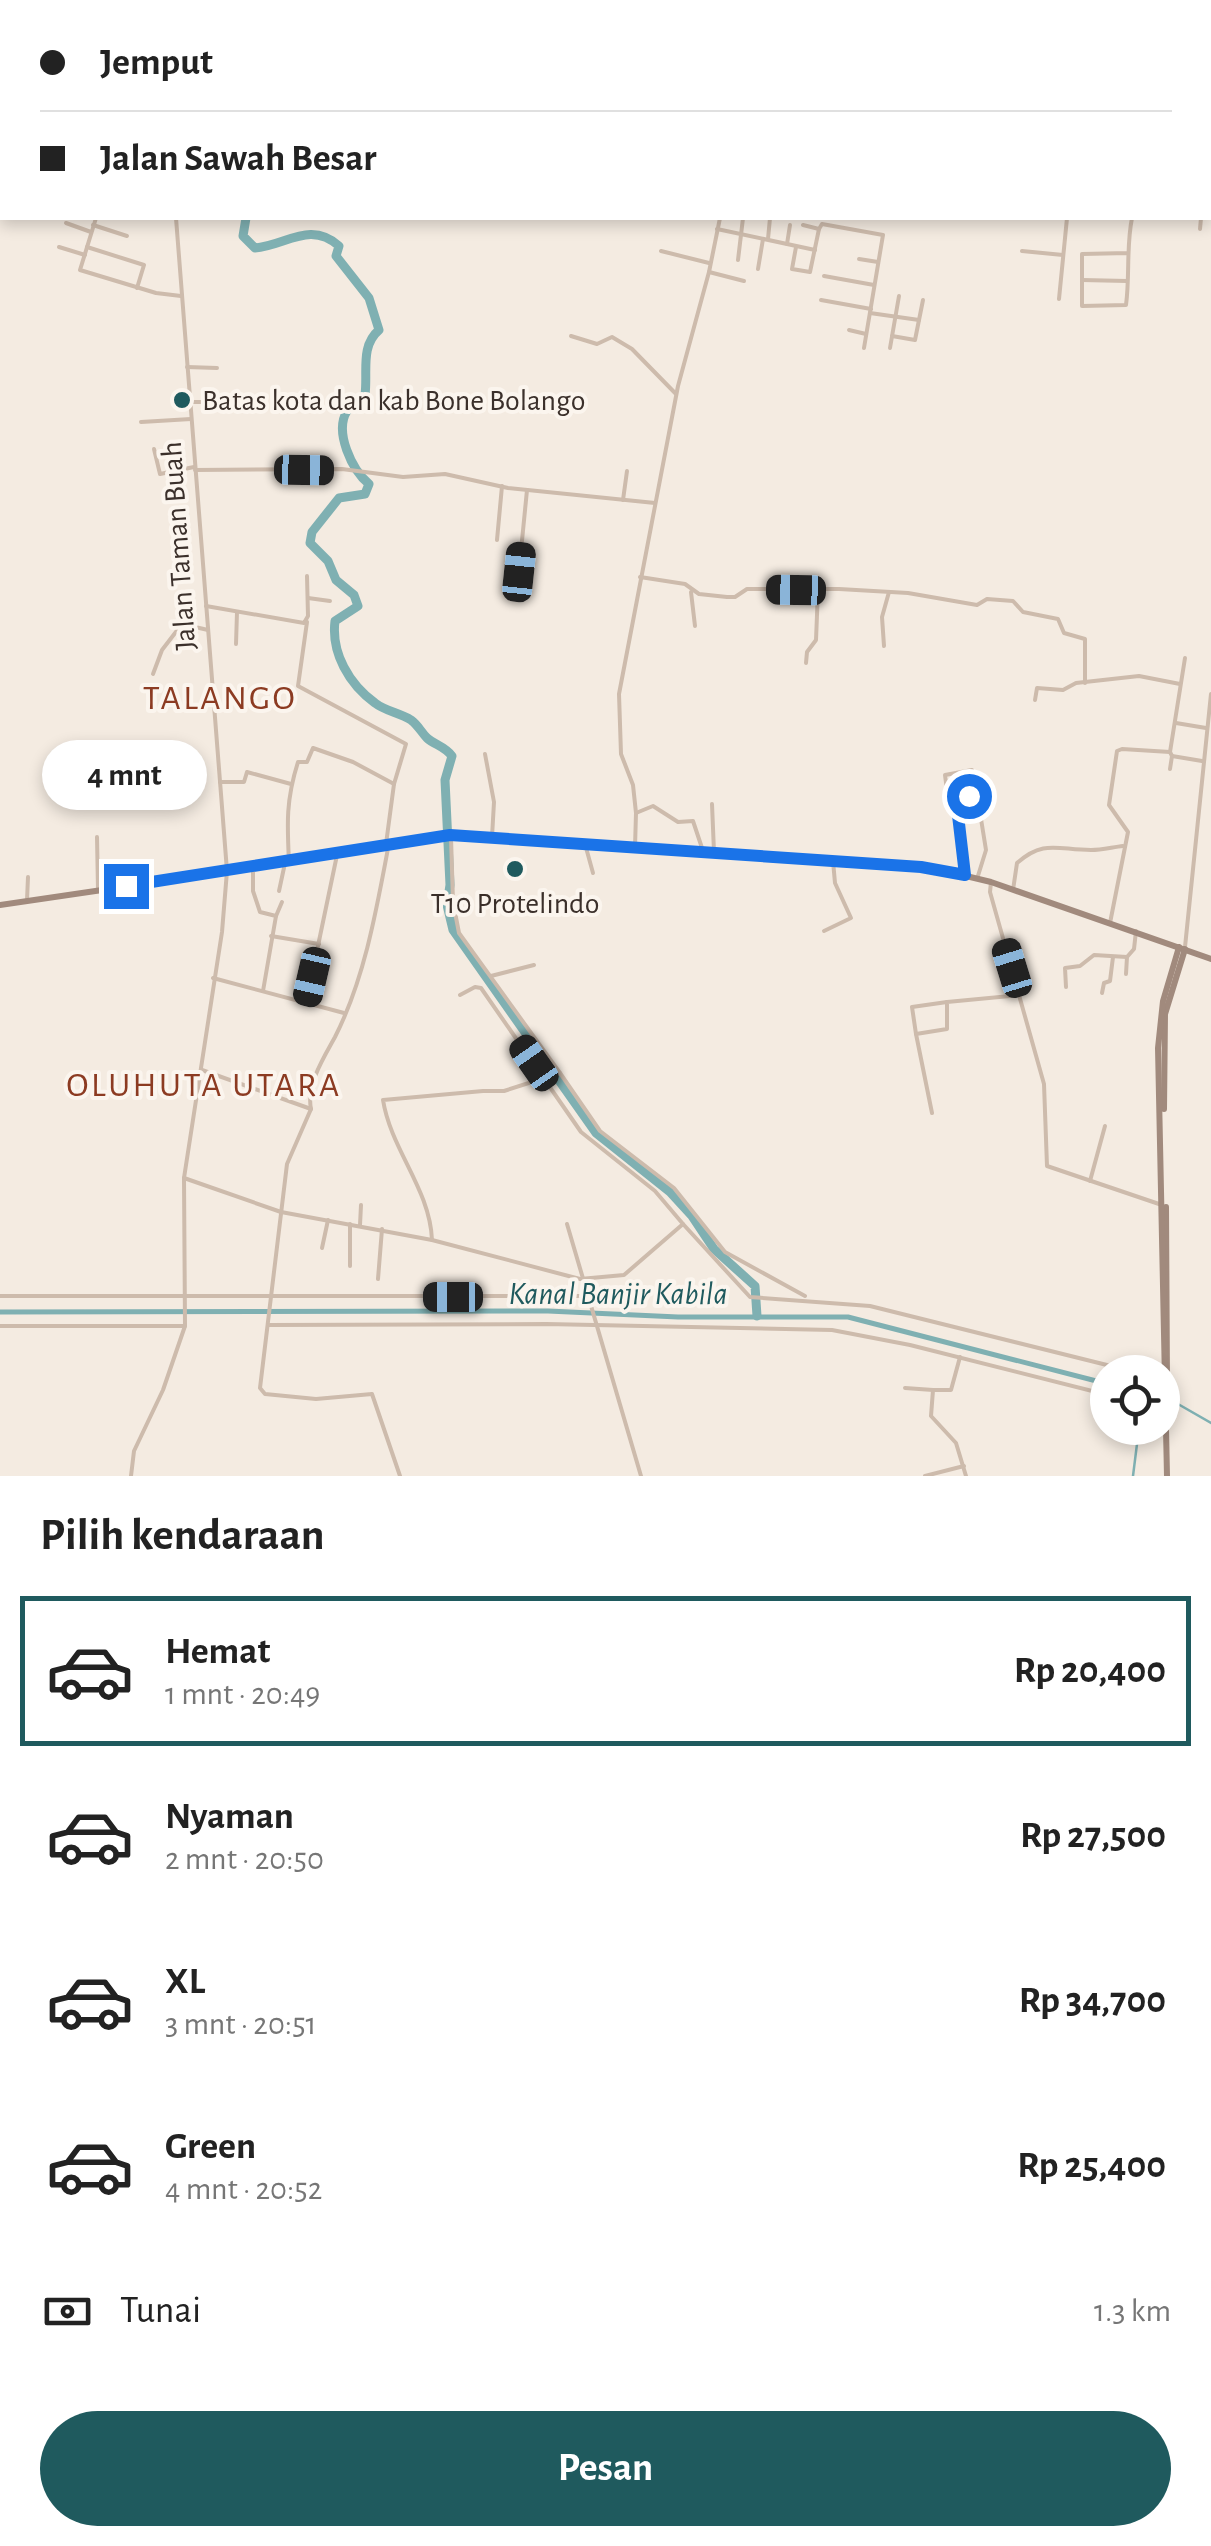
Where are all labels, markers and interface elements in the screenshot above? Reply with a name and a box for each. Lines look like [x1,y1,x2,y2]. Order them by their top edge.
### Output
text: Jemput [100,44,213,82]
text: Jalan Sawah Besar [100,140,377,178]
place label: Batas kota dan kab Bone Bolango [202,386,585,416]
marker: Batas kota dan kab Bone Bolango [171,389,193,411]
street label: Jalan Taman Buah [157,441,201,651]
car [274,454,334,486]
car [501,541,537,603]
car [766,574,826,606]
district label: TALANGO [143,681,297,716]
callout: 4 mnt [44,741,208,811]
text: 4 mnt [87,759,162,791]
route start [947,774,992,819]
marker: T10 Protelindo [504,858,526,880]
route end [104,864,149,909]
place label: T10 Protelindo [431,889,599,919]
car [989,935,1035,1001]
car [291,944,333,1010]
car [505,1030,563,1096]
district label: OLUHUTA UTARA [66,1068,342,1103]
water label: Kanal Banjir Kabila [508,1278,728,1310]
car [423,1282,483,1312]
map controls [1090,1355,1180,1445]
button: locate [1090,1355,1180,1445]
text: Pilih kendaraan [40,1513,325,1558]
icon: car [45,1626,135,1716]
text: Hemat [165,1633,270,1671]
text: Rp 20,400 [1014,1652,1166,1690]
text: 1 mnt · 20:49 [165,1678,320,1710]
icon: car [45,1791,135,1881]
text: Nyaman [165,1798,294,1836]
text: Rp 27,500 [1020,1817,1166,1855]
text: 2 mnt · 20:50 [165,1843,324,1875]
icon: car [45,1956,135,2046]
text: XL [165,1963,205,2001]
text: Rp 34,700 [1019,1982,1166,2020]
text: 3 mnt · 20:51 [165,2008,317,2040]
icon: car [45,2121,135,2211]
text: Green [165,2128,256,2166]
text: Rp 25,400 [1017,2147,1166,2185]
text: 4 mnt · 20:52 [165,2173,322,2205]
icon: cash [40,2284,95,2339]
text: Tunai [120,2292,201,2330]
text: 1.3 km [1094,2295,1171,2327]
button: Pesan [40,2411,1171,2526]

